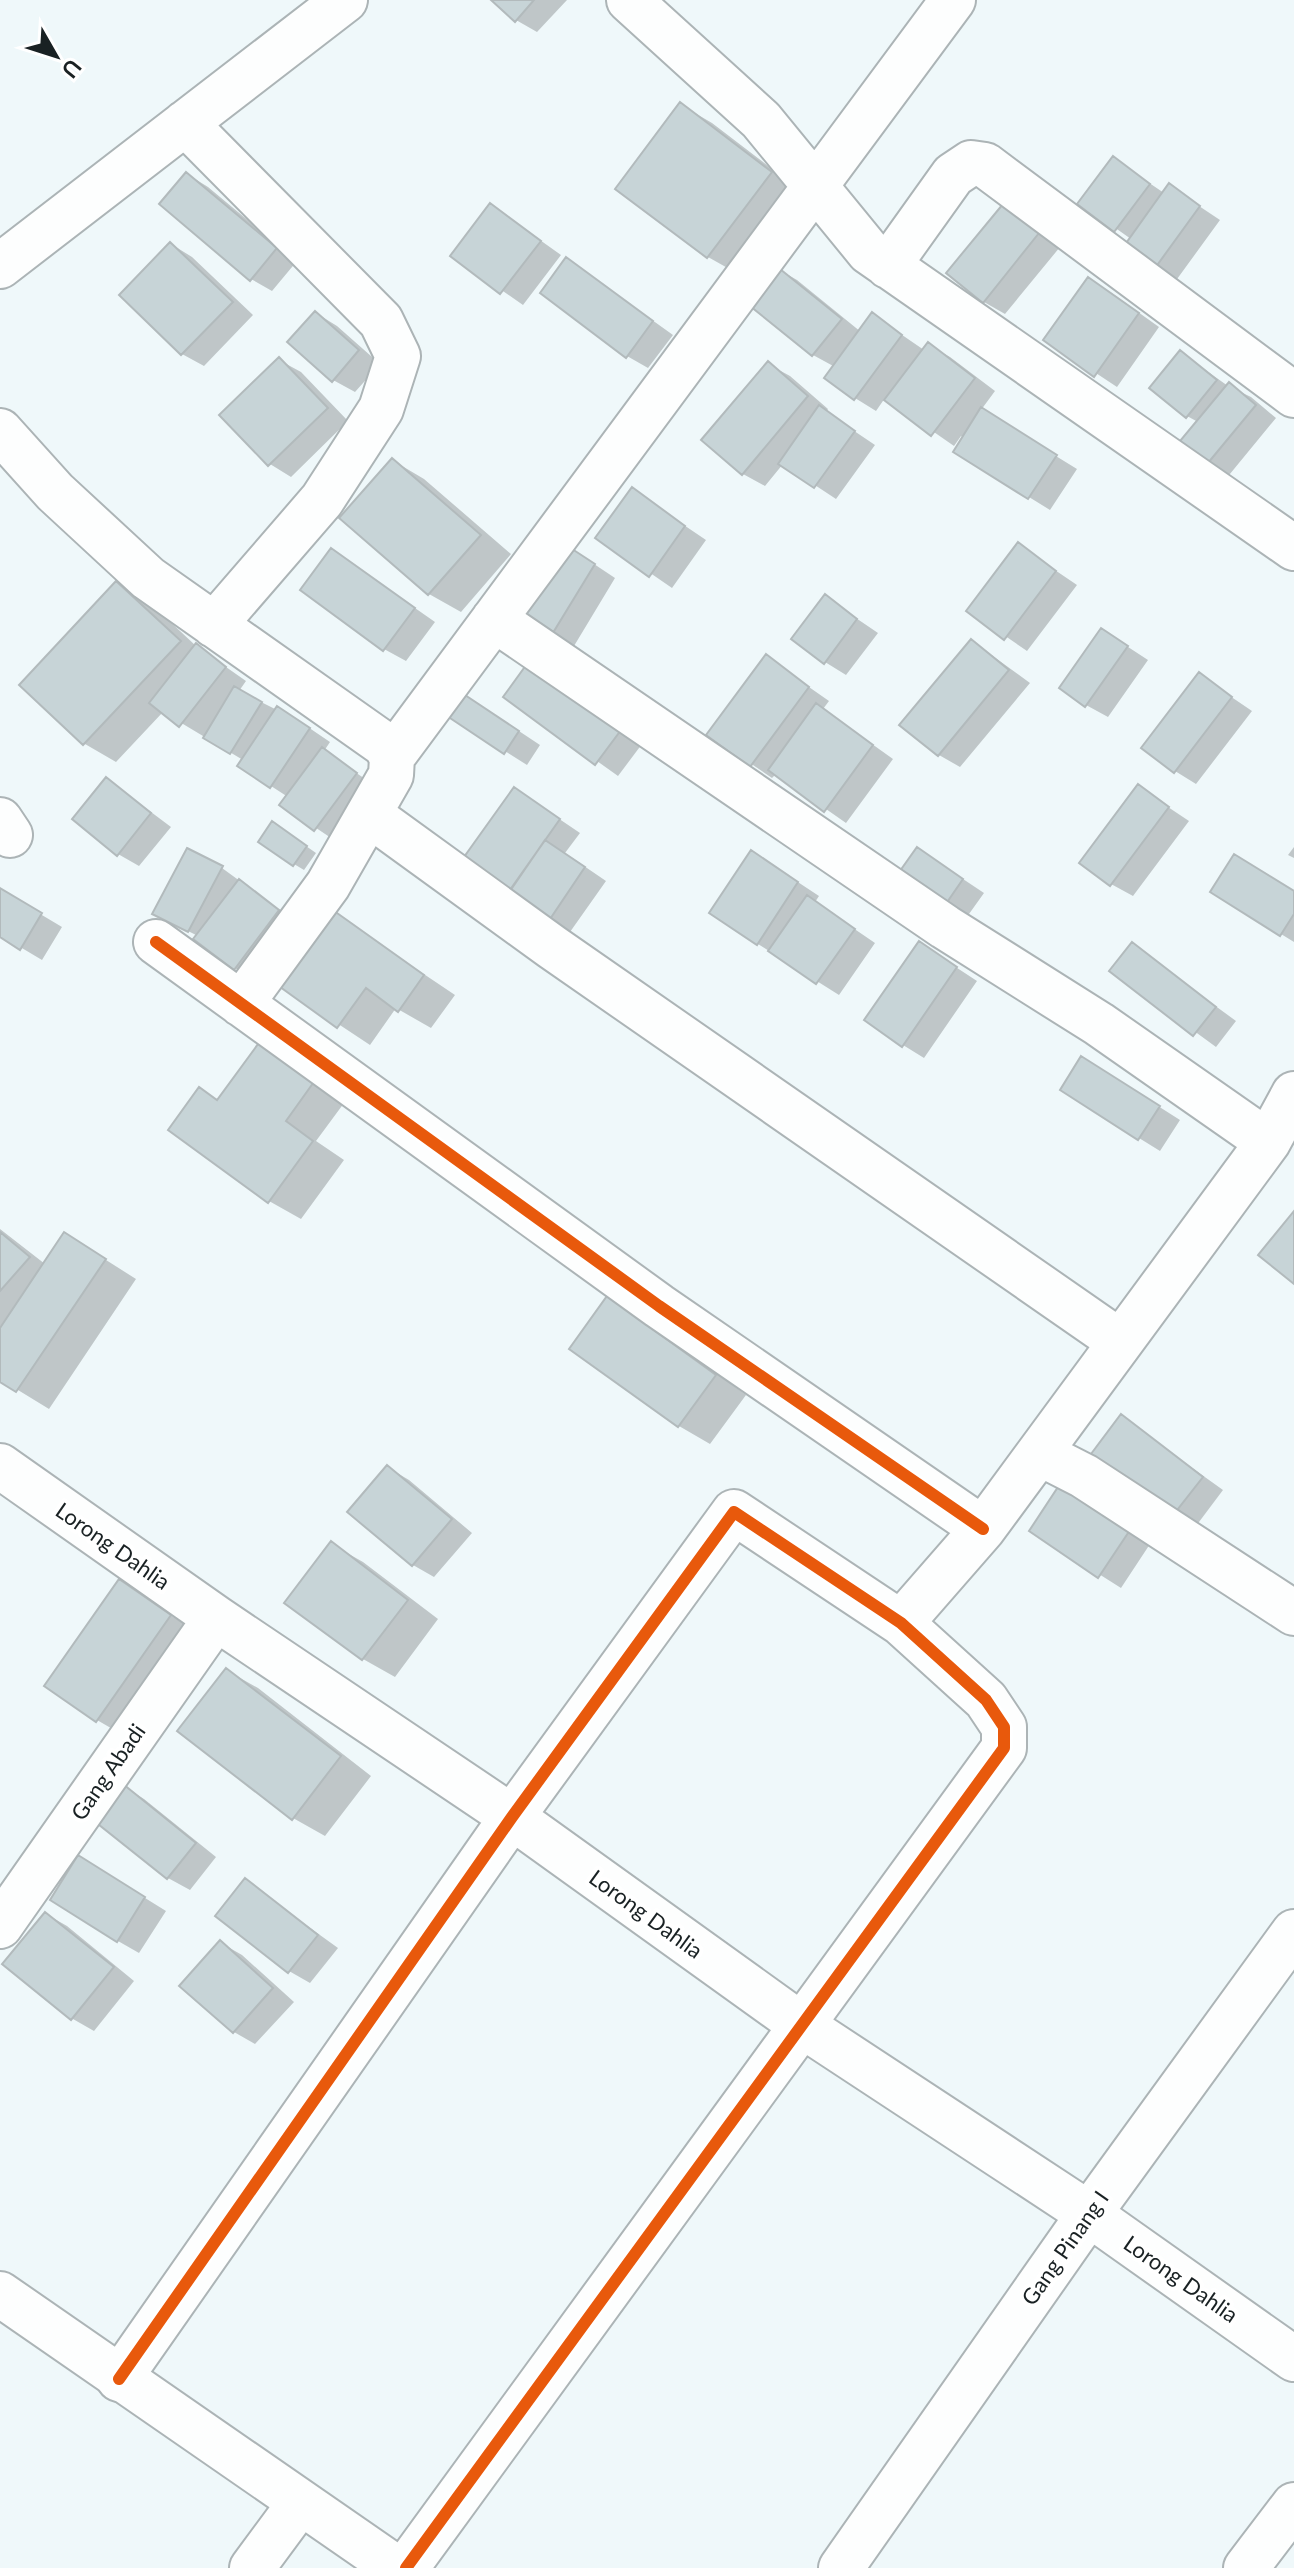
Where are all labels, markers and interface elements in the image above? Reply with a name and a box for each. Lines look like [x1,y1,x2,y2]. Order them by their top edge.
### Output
north arrow [16,16,96,96]
text: U [56,54,88,84]
street label: Lorong Dahlia [51,1496,176,1595]
street label: Gang Abadi [65,1718,151,1825]
street label: Lorong Dahlia [584,1863,708,1964]
street label: Gang Pinang I [1015,2185,1114,2310]
street label: Lorong Dahlia [1119,2229,1244,2328]

